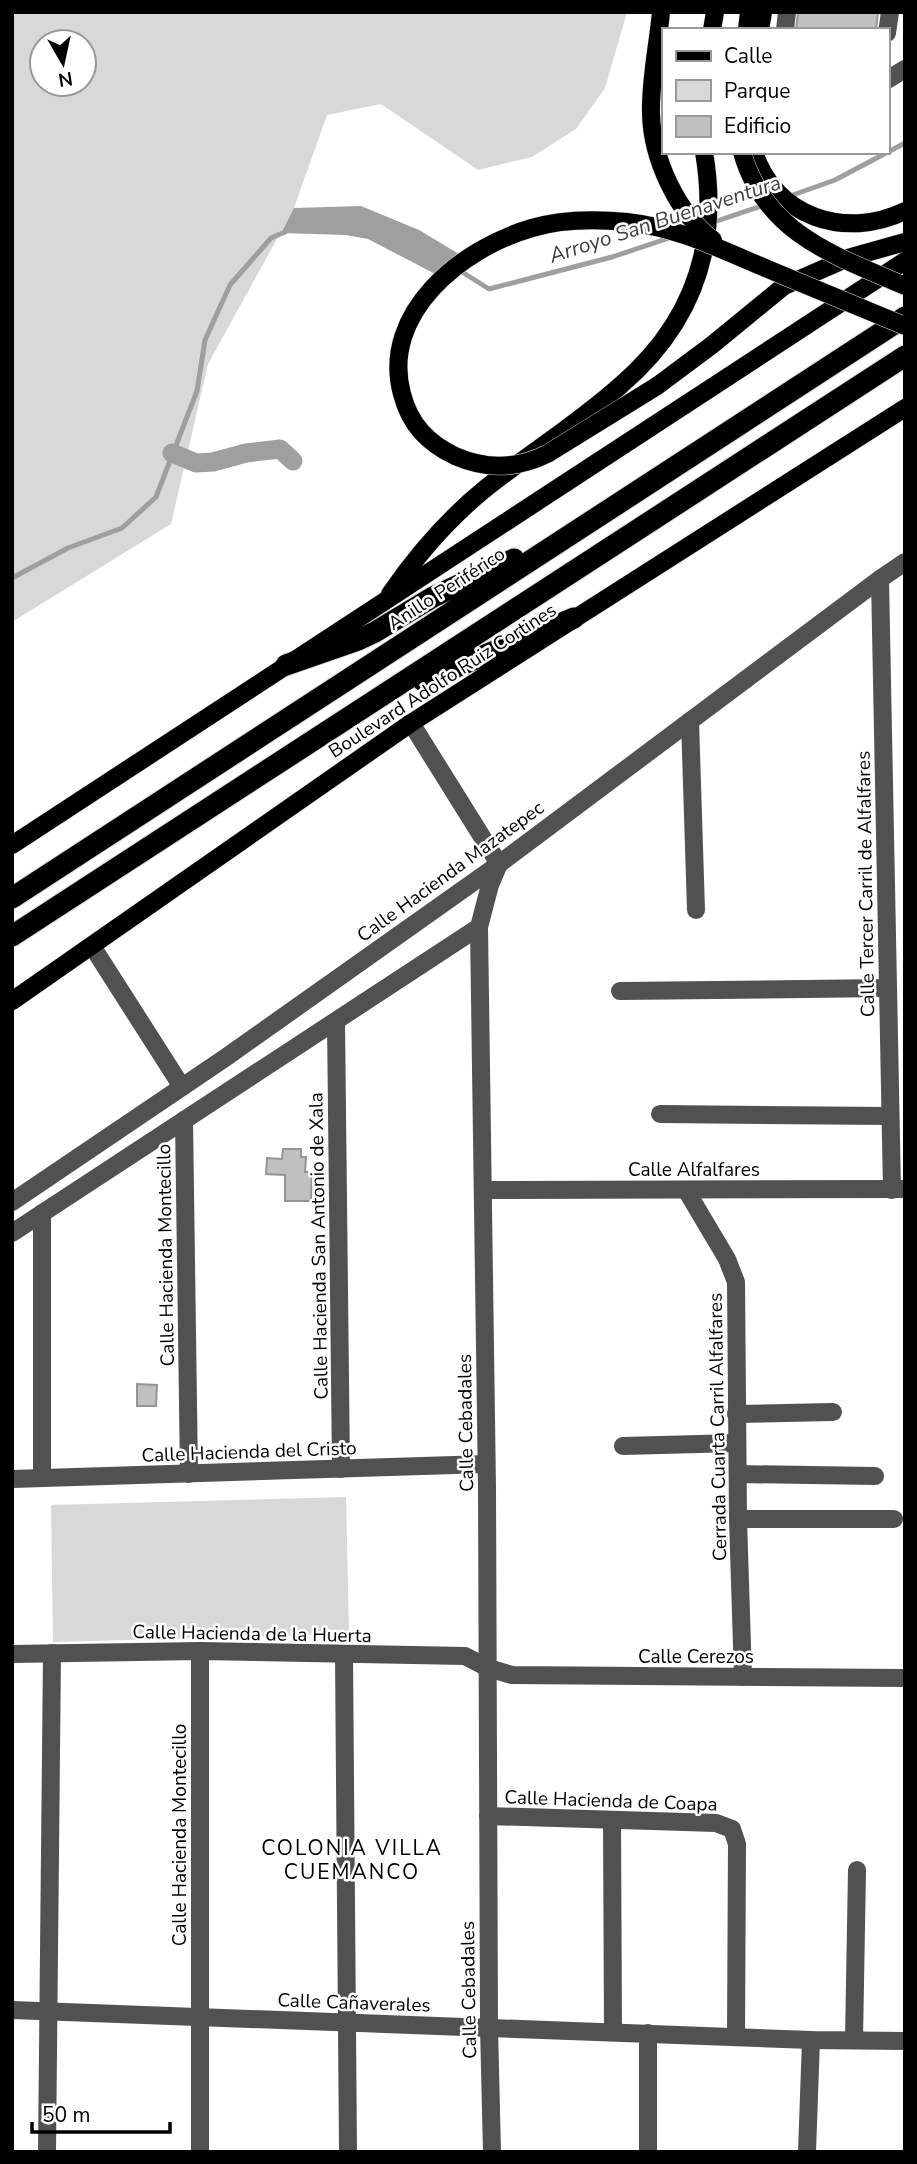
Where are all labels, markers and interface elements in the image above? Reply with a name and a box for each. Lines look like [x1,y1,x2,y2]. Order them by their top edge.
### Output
north arrow [28,28,98,98]
legend [662,28,889,154]
text: Calle [724,42,772,70]
text: N [56,65,75,93]
text: Parque [724,77,791,105]
text: Edificio [724,112,791,140]
water label: Arroyo San Buenaventura [544,168,785,270]
street label: Anillo Periférico [383,541,510,637]
street label: Boulevard Adolfo Ruiz Cortines [324,597,562,764]
street label: Calle Tercer Carril de Alfalfares [851,751,881,1017]
street label: Calle Hacienda Mazatepec [352,795,549,948]
street label: Calle Hacienda San Antonio de Xala [303,1092,335,1400]
street label: Calle Hacienda Montecillo [151,1143,181,1366]
street label: Calle Alfalfares [628,1157,760,1183]
street label: Cerrada Cuarta Carril Alfalfares [703,1293,733,1561]
street label: Calle Cebadales [452,1354,480,1492]
street label: Calle Hacienda del Cristo [141,1435,357,1469]
street label: Calle Hacienda de la Huerta [132,1619,372,1649]
street label: Calle Cerezos [638,1644,754,1670]
street label: Calle Hacienda Montecillo [167,1724,193,1946]
street label: Calle Hacienda de Coapa [504,1784,718,1818]
district label: COLONIA VILLA CUEMANCO [261,1834,443,1886]
street label: Calle Cebadales [455,1921,483,2059]
street label: Calle Cañaverales [277,1987,431,2019]
scale bar [32,2090,170,2134]
text: 50 m [42,2101,91,2129]

